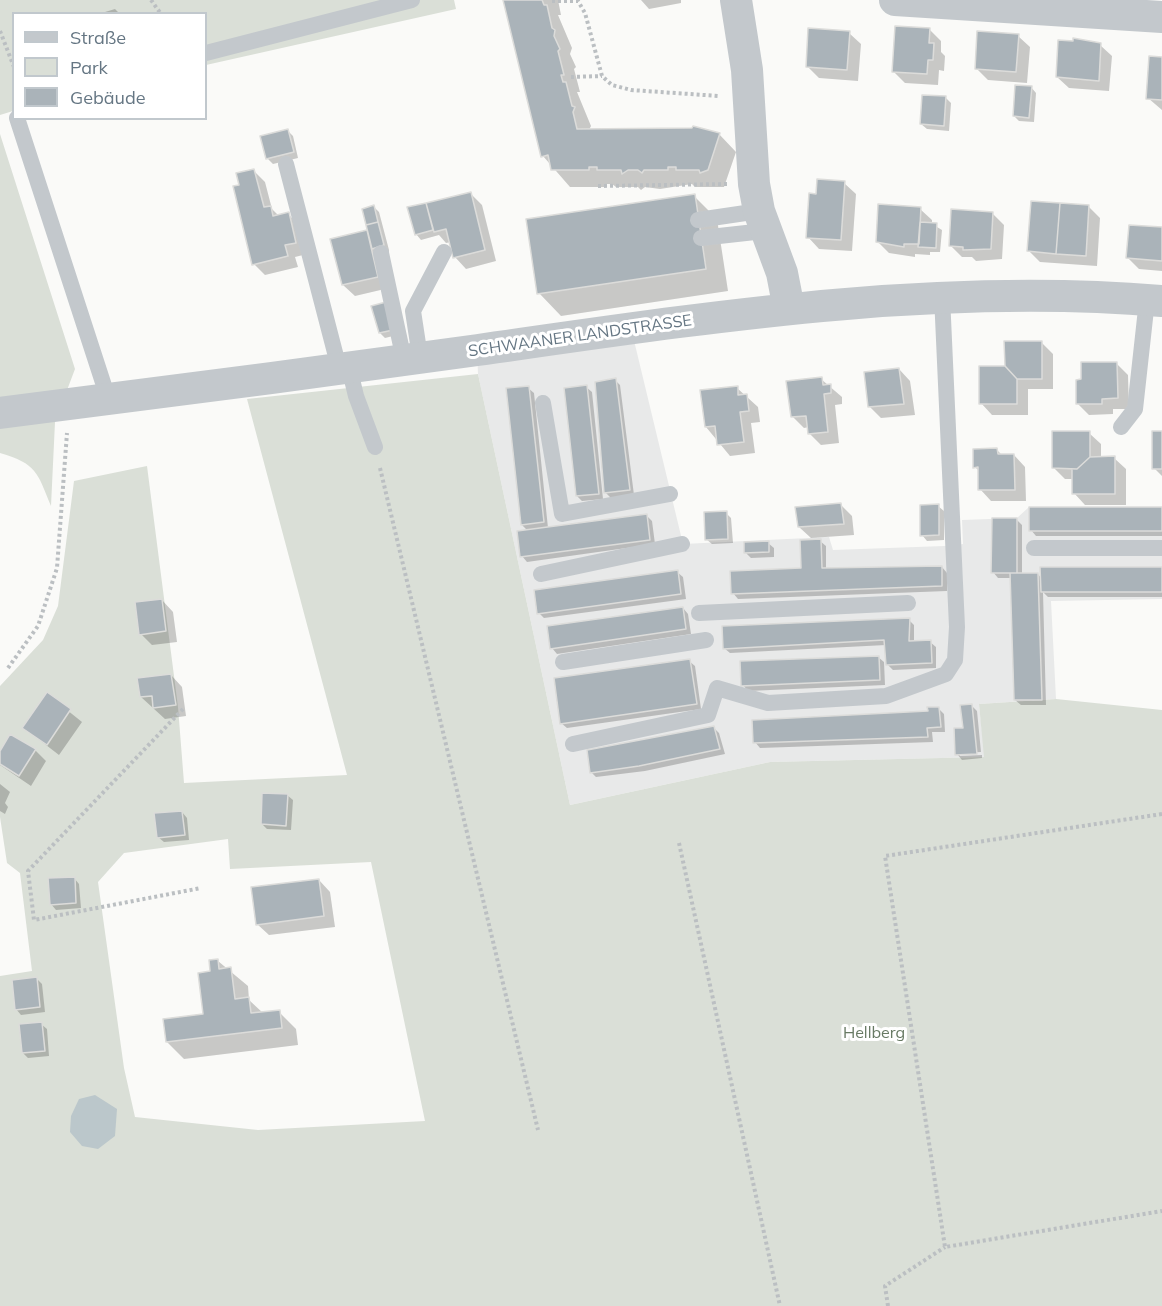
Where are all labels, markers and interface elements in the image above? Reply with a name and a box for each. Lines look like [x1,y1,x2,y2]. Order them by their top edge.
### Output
legend [12,12,207,120]
text: Straße [70,26,126,49]
text: Park [70,56,108,79]
text: Gebäude [70,86,146,109]
street label: SCHWAANER LANDSTRASSE [467,311,693,361]
park label: Hellberg [843,1023,905,1043]

